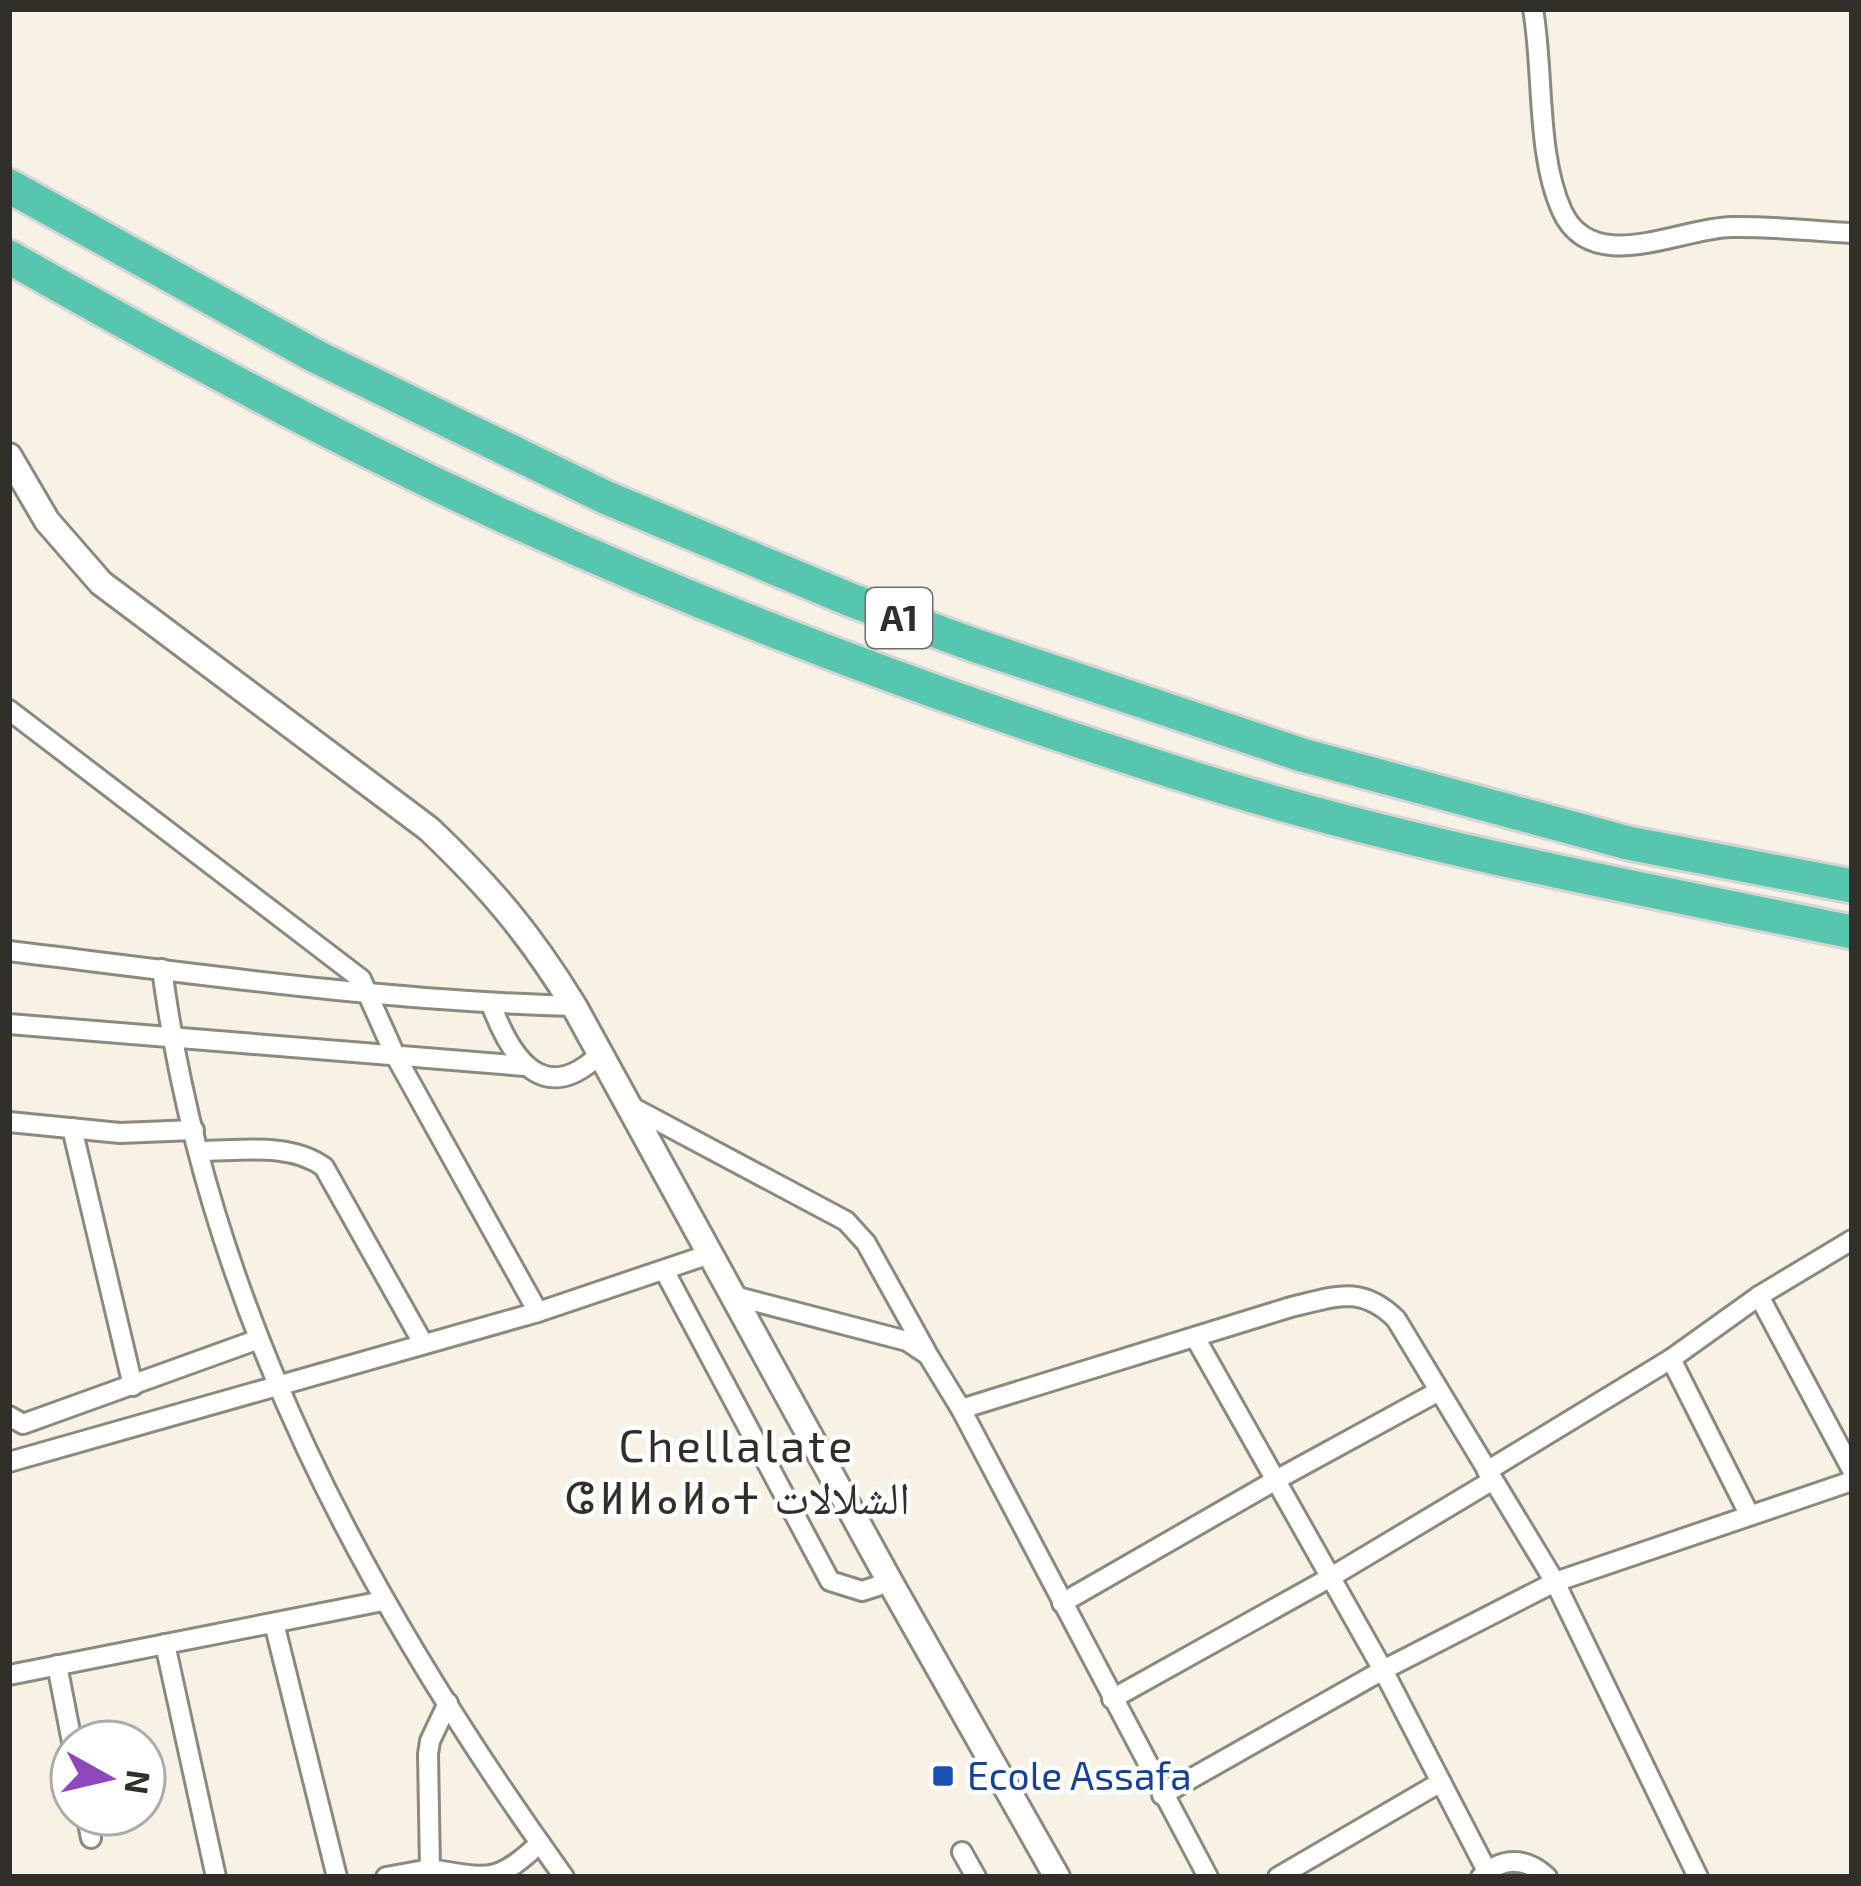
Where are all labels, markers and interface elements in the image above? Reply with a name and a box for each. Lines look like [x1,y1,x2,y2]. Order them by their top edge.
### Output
road number: A1 [866,588,932,648]
district label: Chellalate ⵛⵍⵍⴰⵍⴰⵜ الشلالات [564,1417,910,1523]
north arrow [48,1718,168,1838]
place label: Ecole Assafa [967,1751,1192,1798]
marker: Ecole Assafa [930,1763,956,1789]
text: N [117,1768,160,1797]

